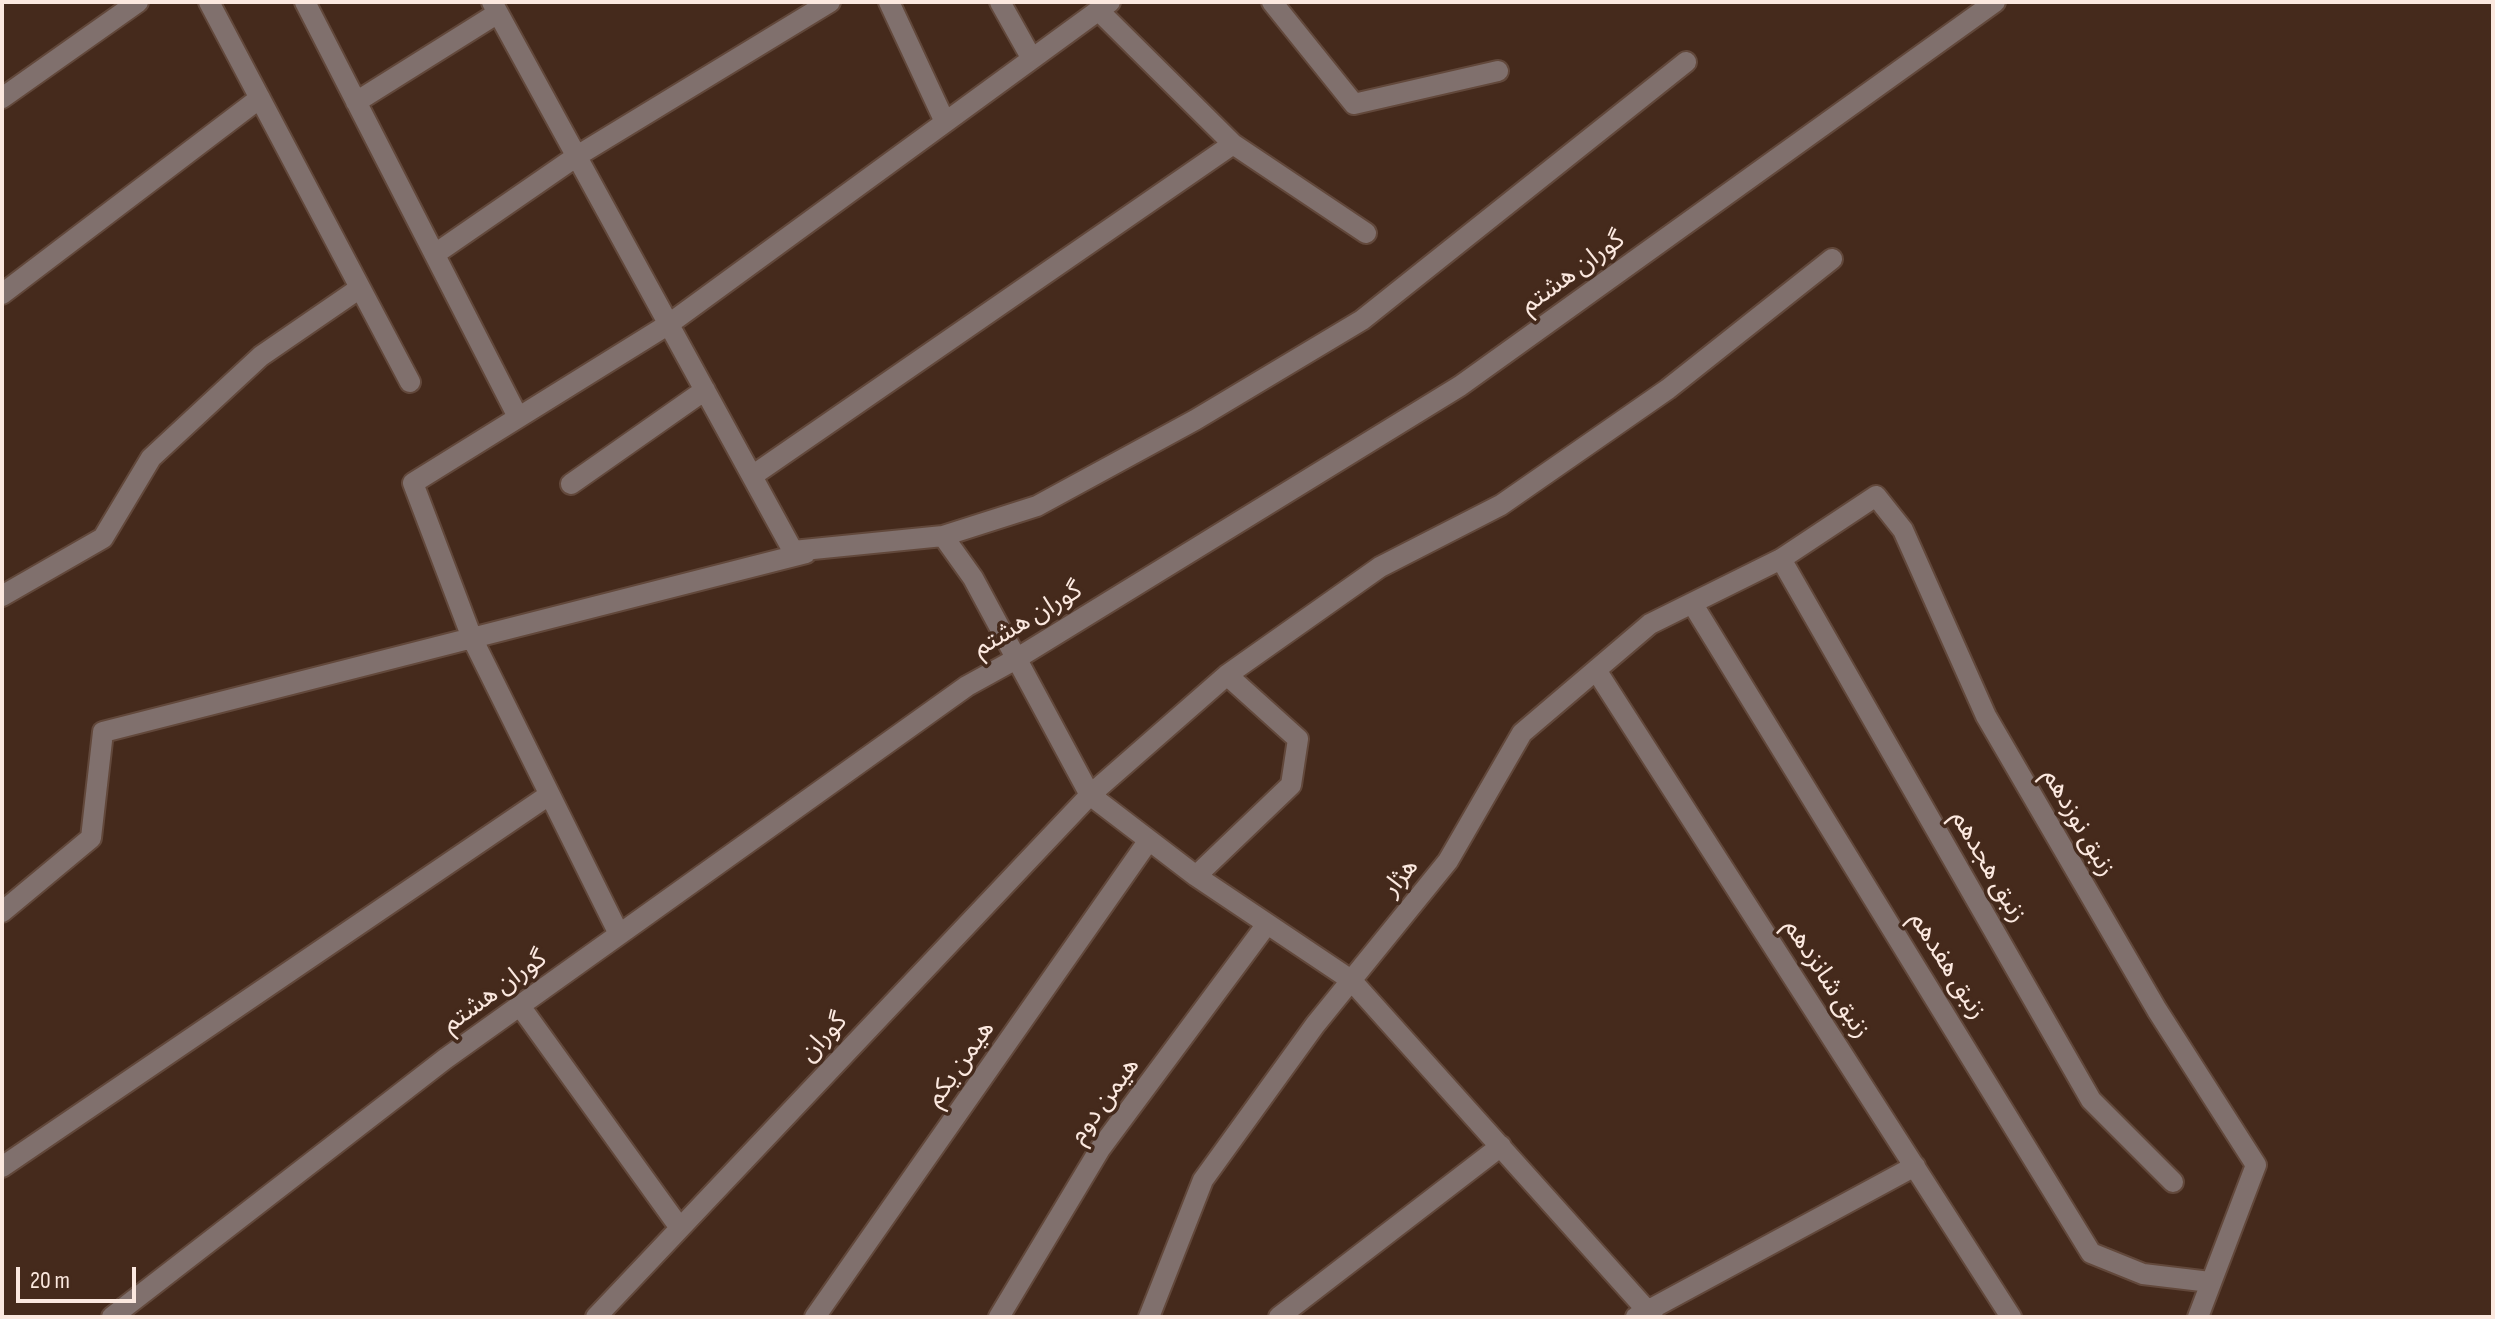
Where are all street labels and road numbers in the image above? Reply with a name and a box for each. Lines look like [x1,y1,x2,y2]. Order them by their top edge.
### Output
street label: گوران هشتم [1515,225,1631,321]
street label: گوران هشتم [968,575,1088,665]
street label: زنبق نوزدهم [2035,763,2121,883]
street label: زنبق هجدهم [1943,805,2033,929]
street label: هژار [1376,853,1426,903]
street label: زنبق هفدهم [1902,906,1992,1026]
street label: زنبق شانزدهم [1776,913,1876,1045]
street label: گوران هشتم [437,944,553,1040]
street label: گوران [794,1007,854,1069]
street label: هیمن یکم [920,1015,1002,1113]
street label: هیمن دوم [1063,1052,1147,1150]

